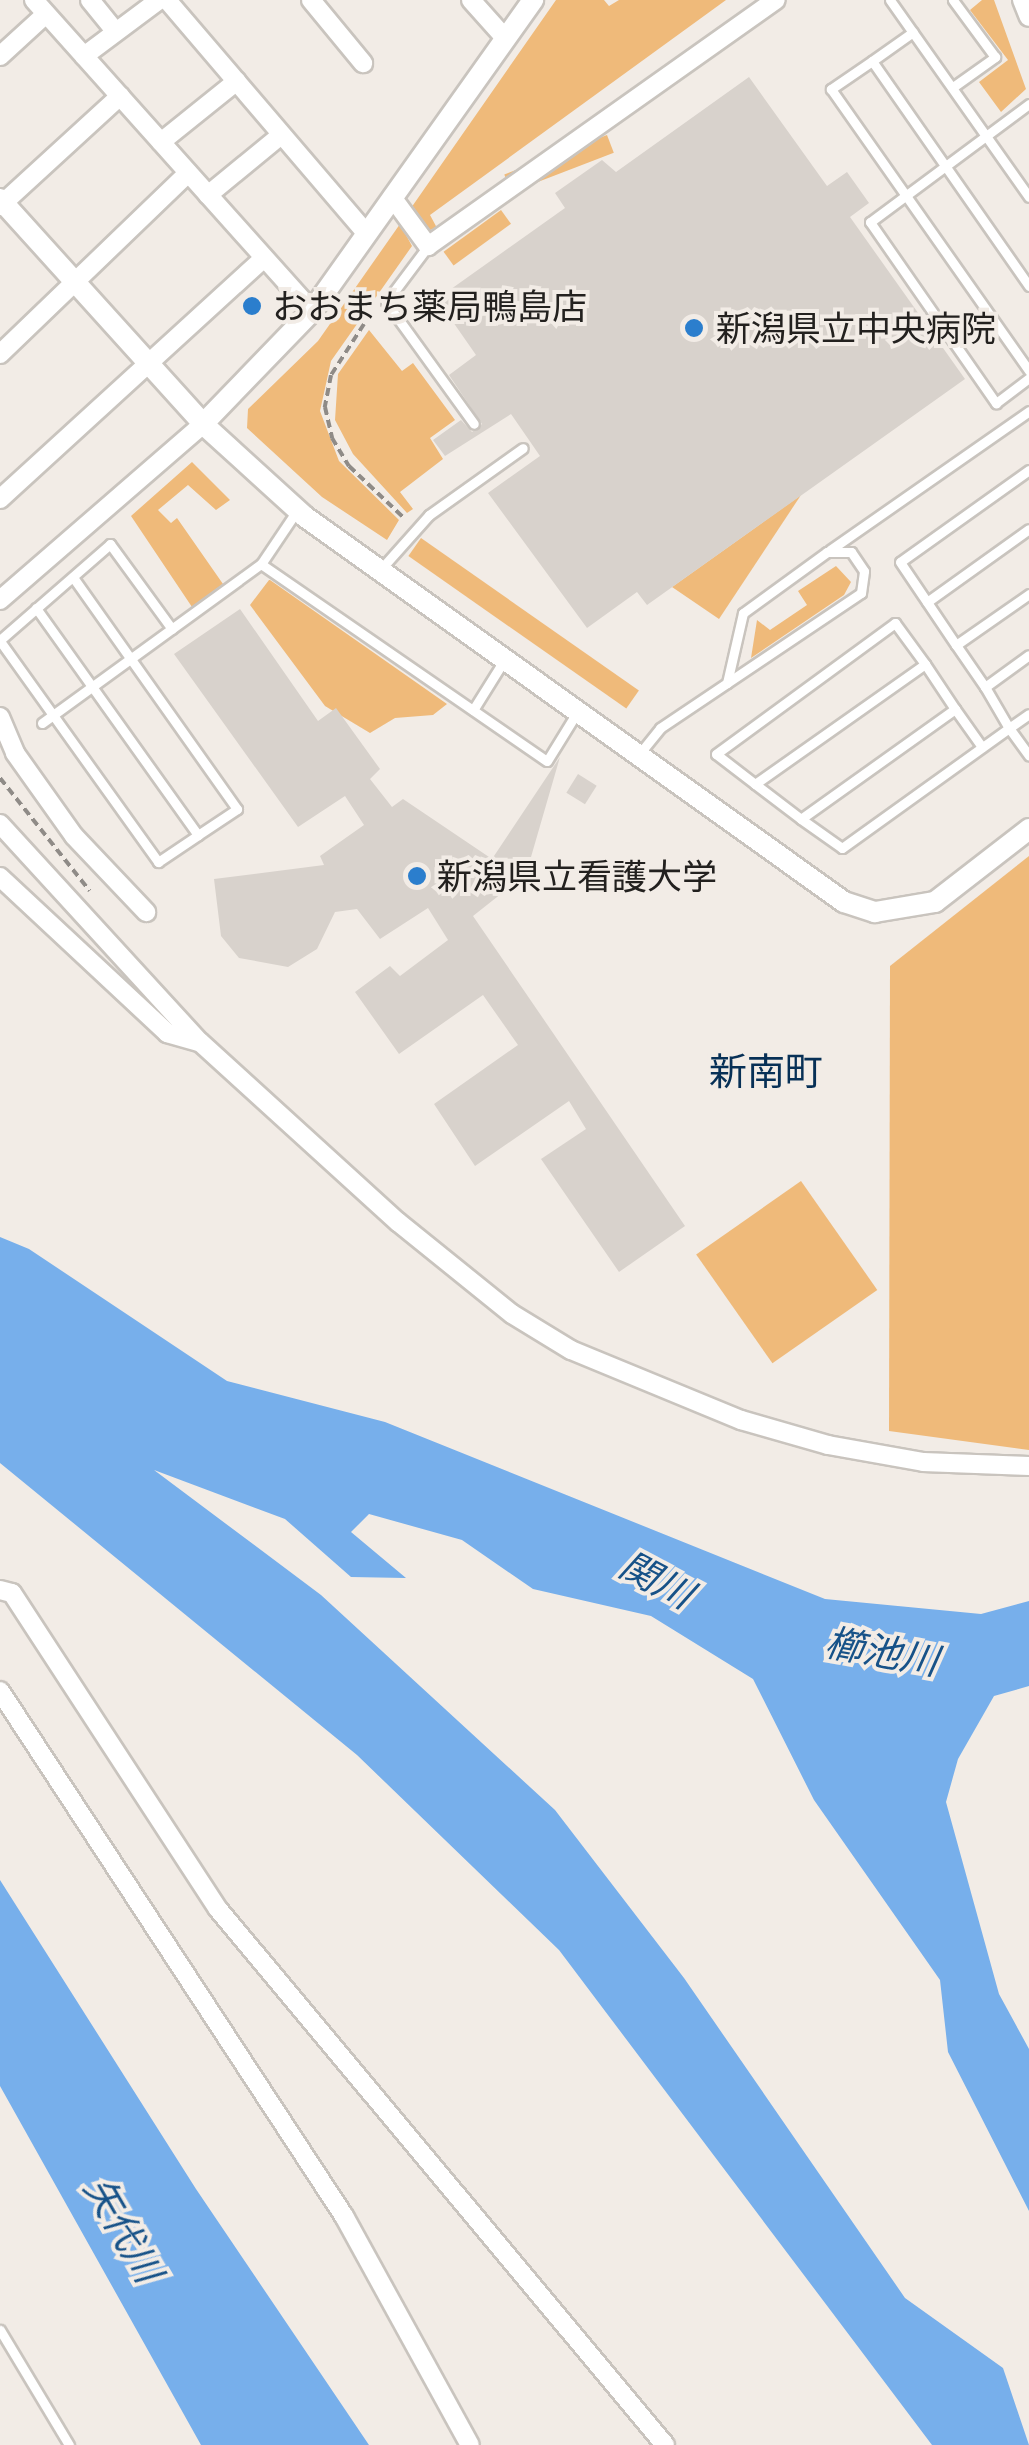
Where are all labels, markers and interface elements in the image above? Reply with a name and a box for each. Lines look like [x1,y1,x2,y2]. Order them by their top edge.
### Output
place label: おおまち薬局鴨島店 [272,285,587,327]
marker: おおまち薬局鴨島店 [241,295,263,317]
place label: 新潟県立中央病院 [716,307,996,349]
marker: 新潟県立中央病院 [681,315,707,341]
place label: 新潟県立看護大学 [437,855,717,897]
marker: 新潟県立看護大学 [406,865,428,887]
district label: 新南町 [709,1048,823,1094]
water label: 関川 [613,1541,701,1617]
water label: 櫛池川 [822,1619,942,1683]
water label: 矢代川 [76,2168,172,2290]

